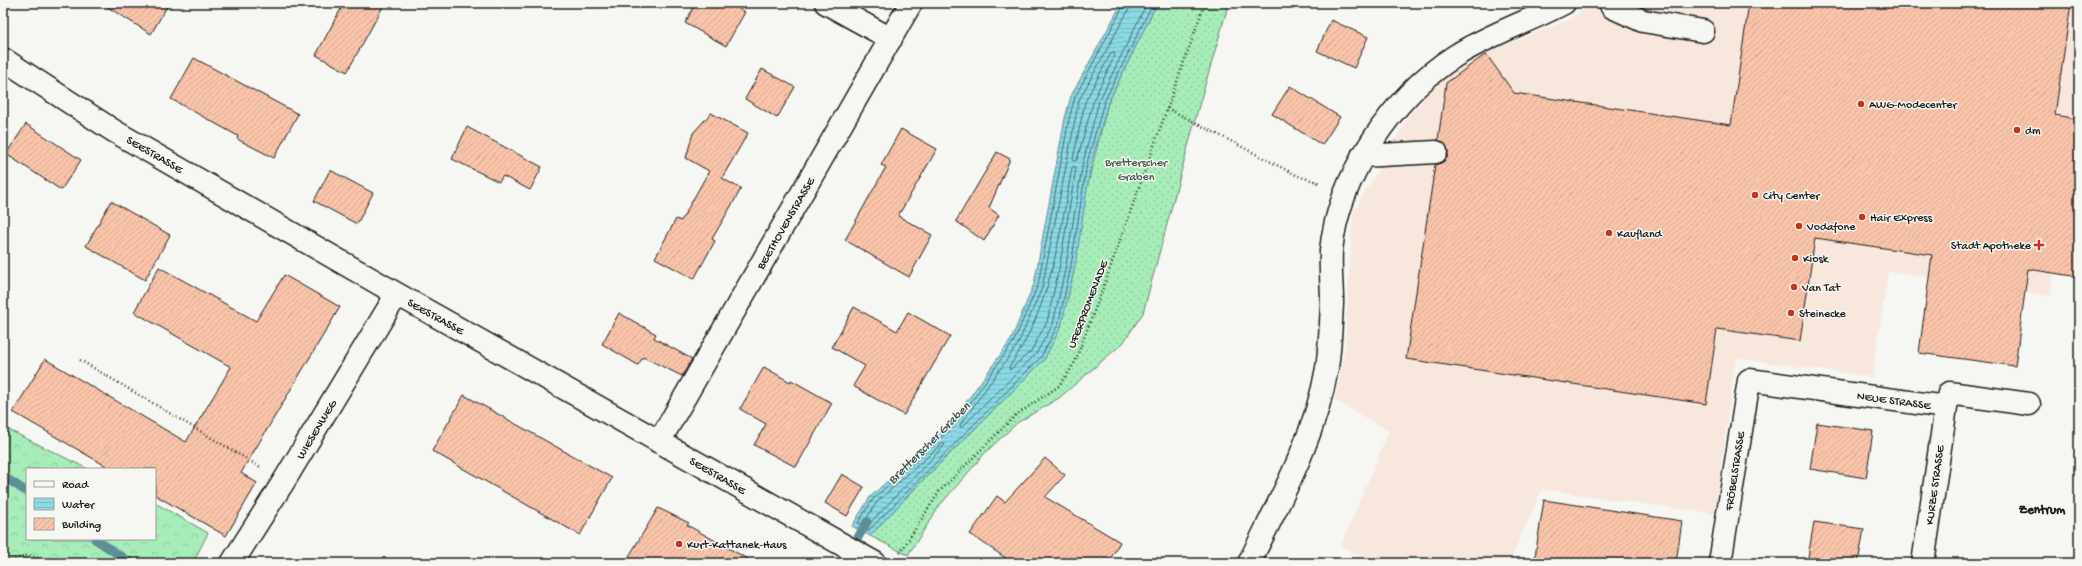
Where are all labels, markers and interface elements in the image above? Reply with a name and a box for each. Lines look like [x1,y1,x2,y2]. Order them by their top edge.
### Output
marker: AWG-Modecenter [1856,99,1866,109]
place label: AWG-Modecenter [1869,99,1958,113]
marker: dm [2012,125,2022,135]
place label: dm [2025,125,2041,139]
street label: SEESTRASSE [123,134,185,178]
park label: Bretterscher Graben [1104,157,1169,185]
street label: BEETHOVENSTRASSE [754,175,819,273]
marker: City Center [1750,190,1760,200]
place label: City Center [1763,190,1821,204]
marker: Hair Express [1857,212,1867,222]
place label: Hair Express [1870,212,1933,226]
marker: Vodafone [1794,221,1804,231]
place label: Vodafone [1806,221,1856,235]
marker: Kaufland [1604,228,1614,238]
place label: Kaufland [1617,228,1663,242]
place label: Stadt Apotheke [1951,240,2032,254]
marker: Stadt Apotheke [2034,240,2044,250]
marker: Kiosk [1790,253,1800,263]
place label: Kiosk [1803,253,1830,267]
street label: UFERPROMENADE [1066,258,1112,351]
marker: Van Tat [1789,282,1799,292]
place label: Van Tat [1801,282,1841,296]
street label: SEESTRASSE [404,296,466,339]
marker: Steinecke [1786,308,1796,318]
place label: Steinecke [1799,308,1847,322]
street label: NEUE STRASSE [1856,390,1932,414]
street label: WIESENWEG [295,397,341,462]
water label: Bretterscher Graben [885,399,975,488]
street label: FRÖBELSTRASSE [1723,430,1749,513]
street label: KURZE STRASSE [1923,444,1949,526]
street label: SEESTRASSE [686,455,748,499]
legend [26,468,156,540]
text: Road [62,479,89,493]
text: Water [62,499,96,513]
district label: Zentrum [2019,503,2066,518]
text: Building [61,519,101,533]
marker: Kurt-Kattanek-Haus [674,539,684,549]
place label: Kurt-Kattanek-Haus [687,539,787,553]

